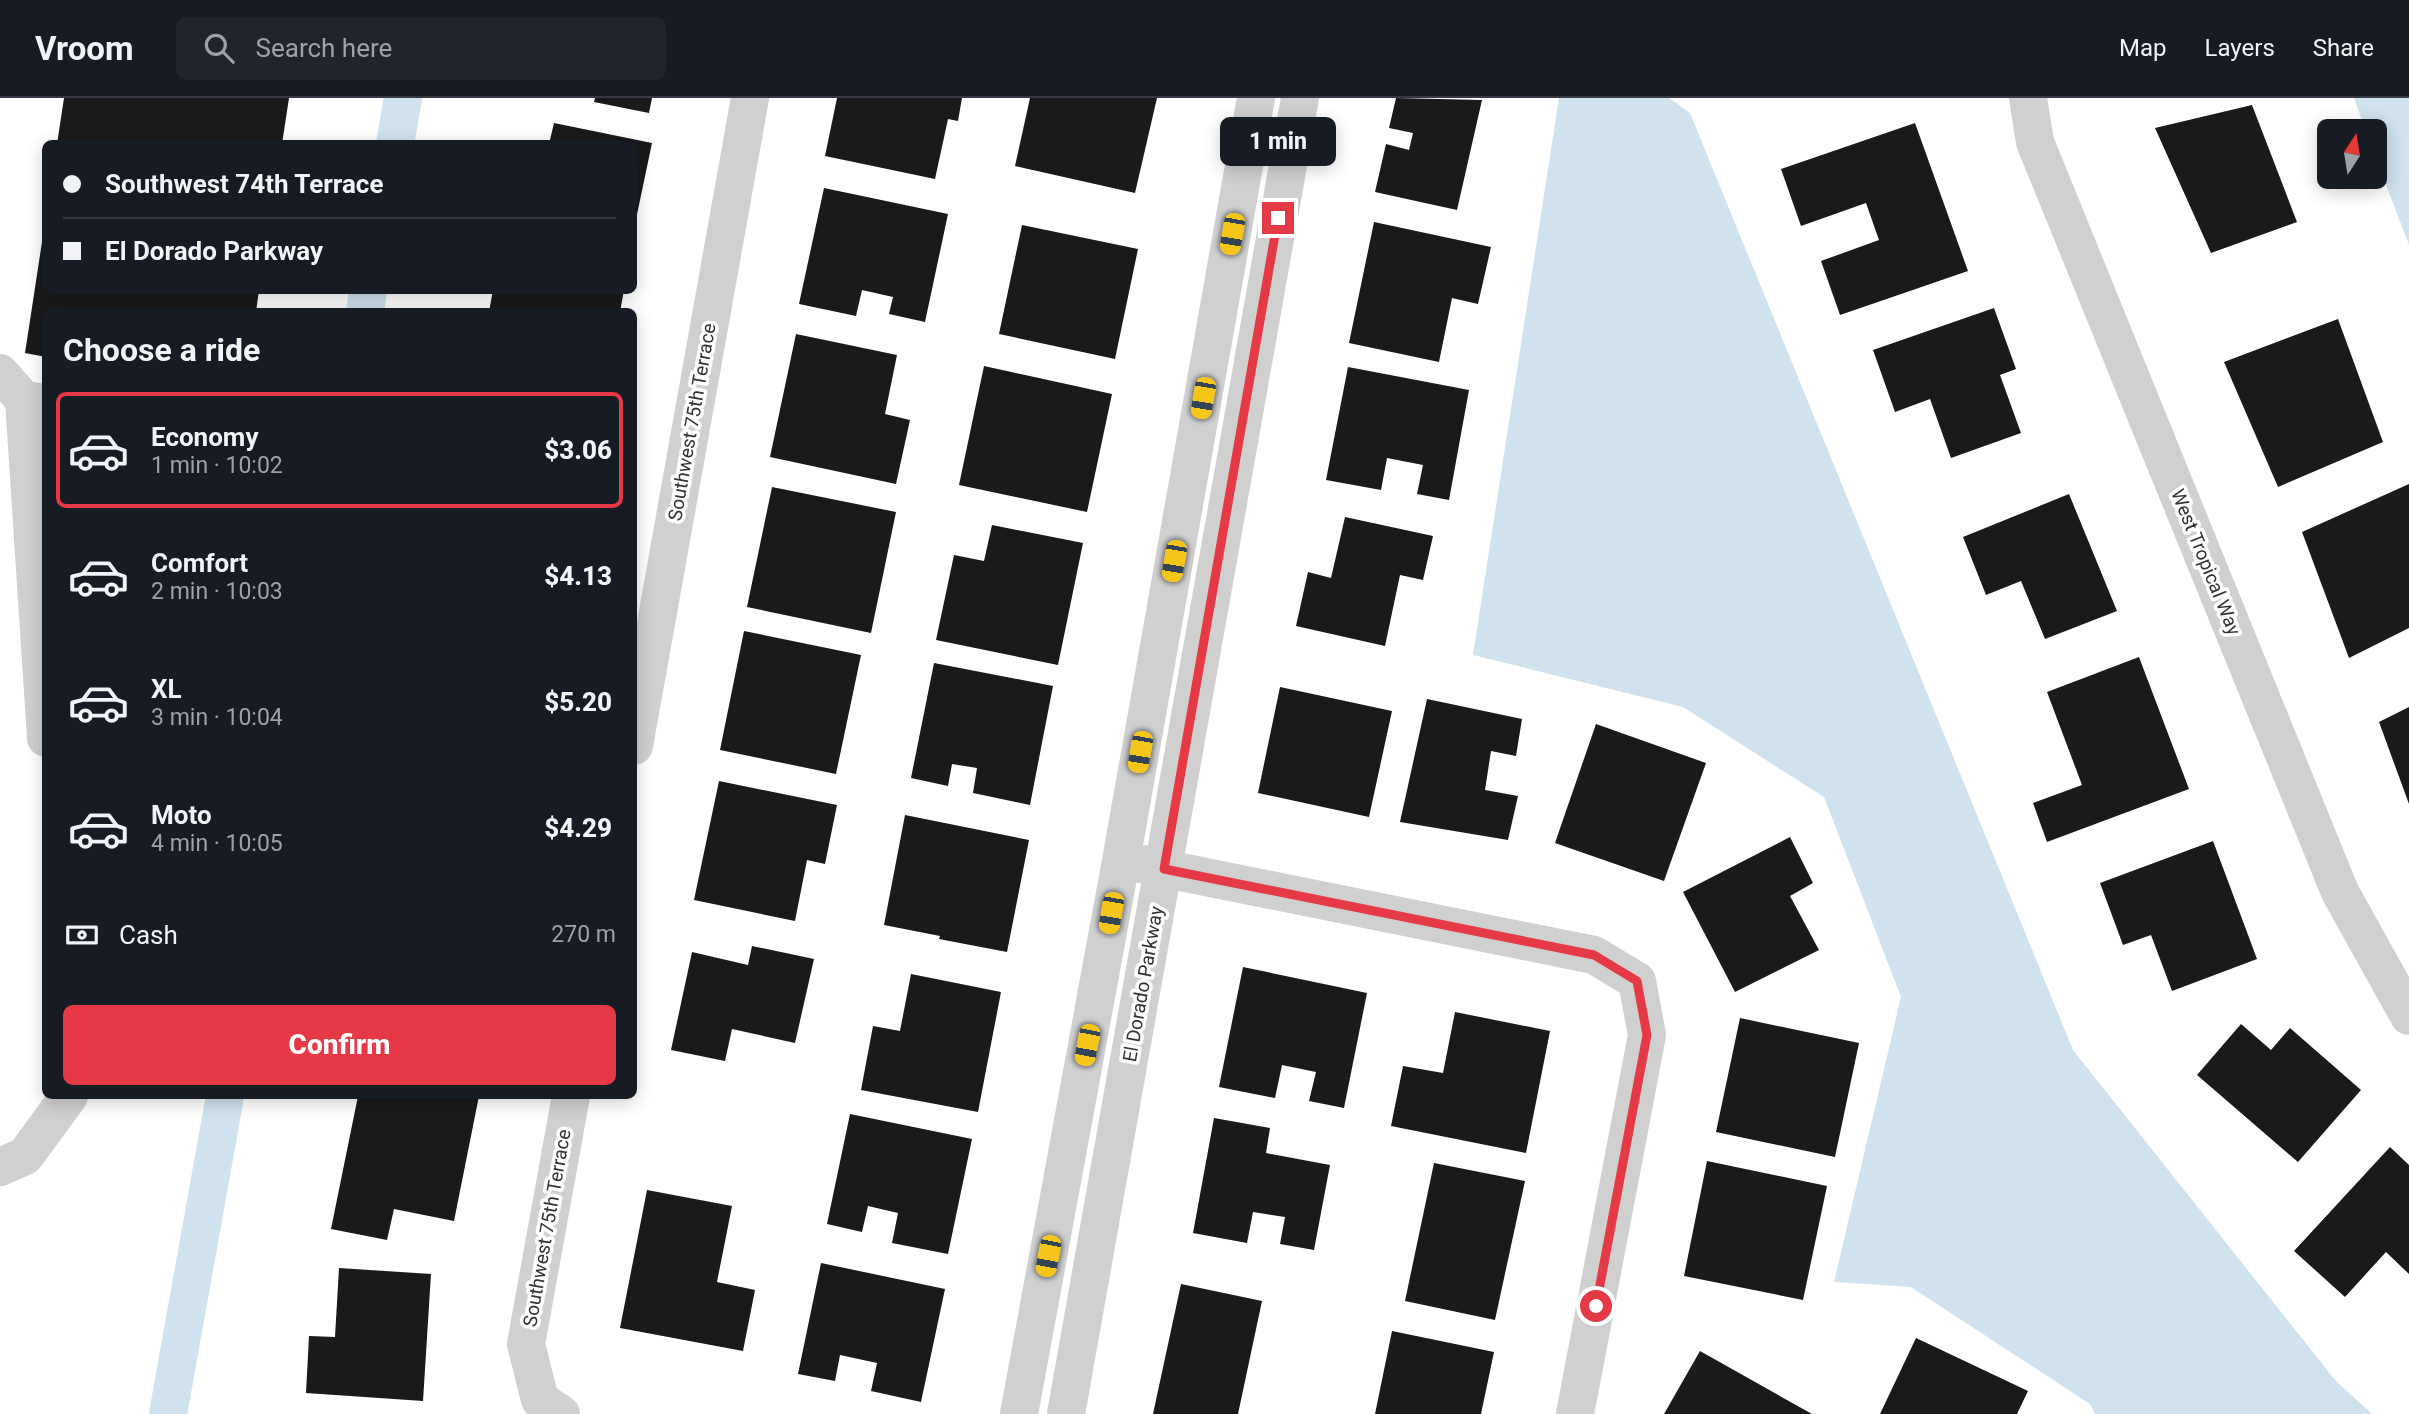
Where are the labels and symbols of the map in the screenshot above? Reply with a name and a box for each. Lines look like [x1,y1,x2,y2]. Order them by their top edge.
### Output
callout: 1 min [1220,116,1336,166]
north arrow [2317,119,2387,189]
route end [1262,202,1294,234]
car [1219,211,1246,257]
street label: Southwest 75th Terrace [663,321,721,523]
car [1190,375,1217,421]
street label: West Tropical Way [2166,486,2246,638]
car [1161,538,1188,584]
car [1127,729,1154,775]
car [1098,890,1125,936]
street label: El Dorado Parkway [1118,904,1168,1064]
car [1073,1022,1102,1068]
street label: Southwest 75th Terrace [518,1127,576,1329]
car [1034,1233,1063,1279]
route start [1580,1290,1612,1322]

